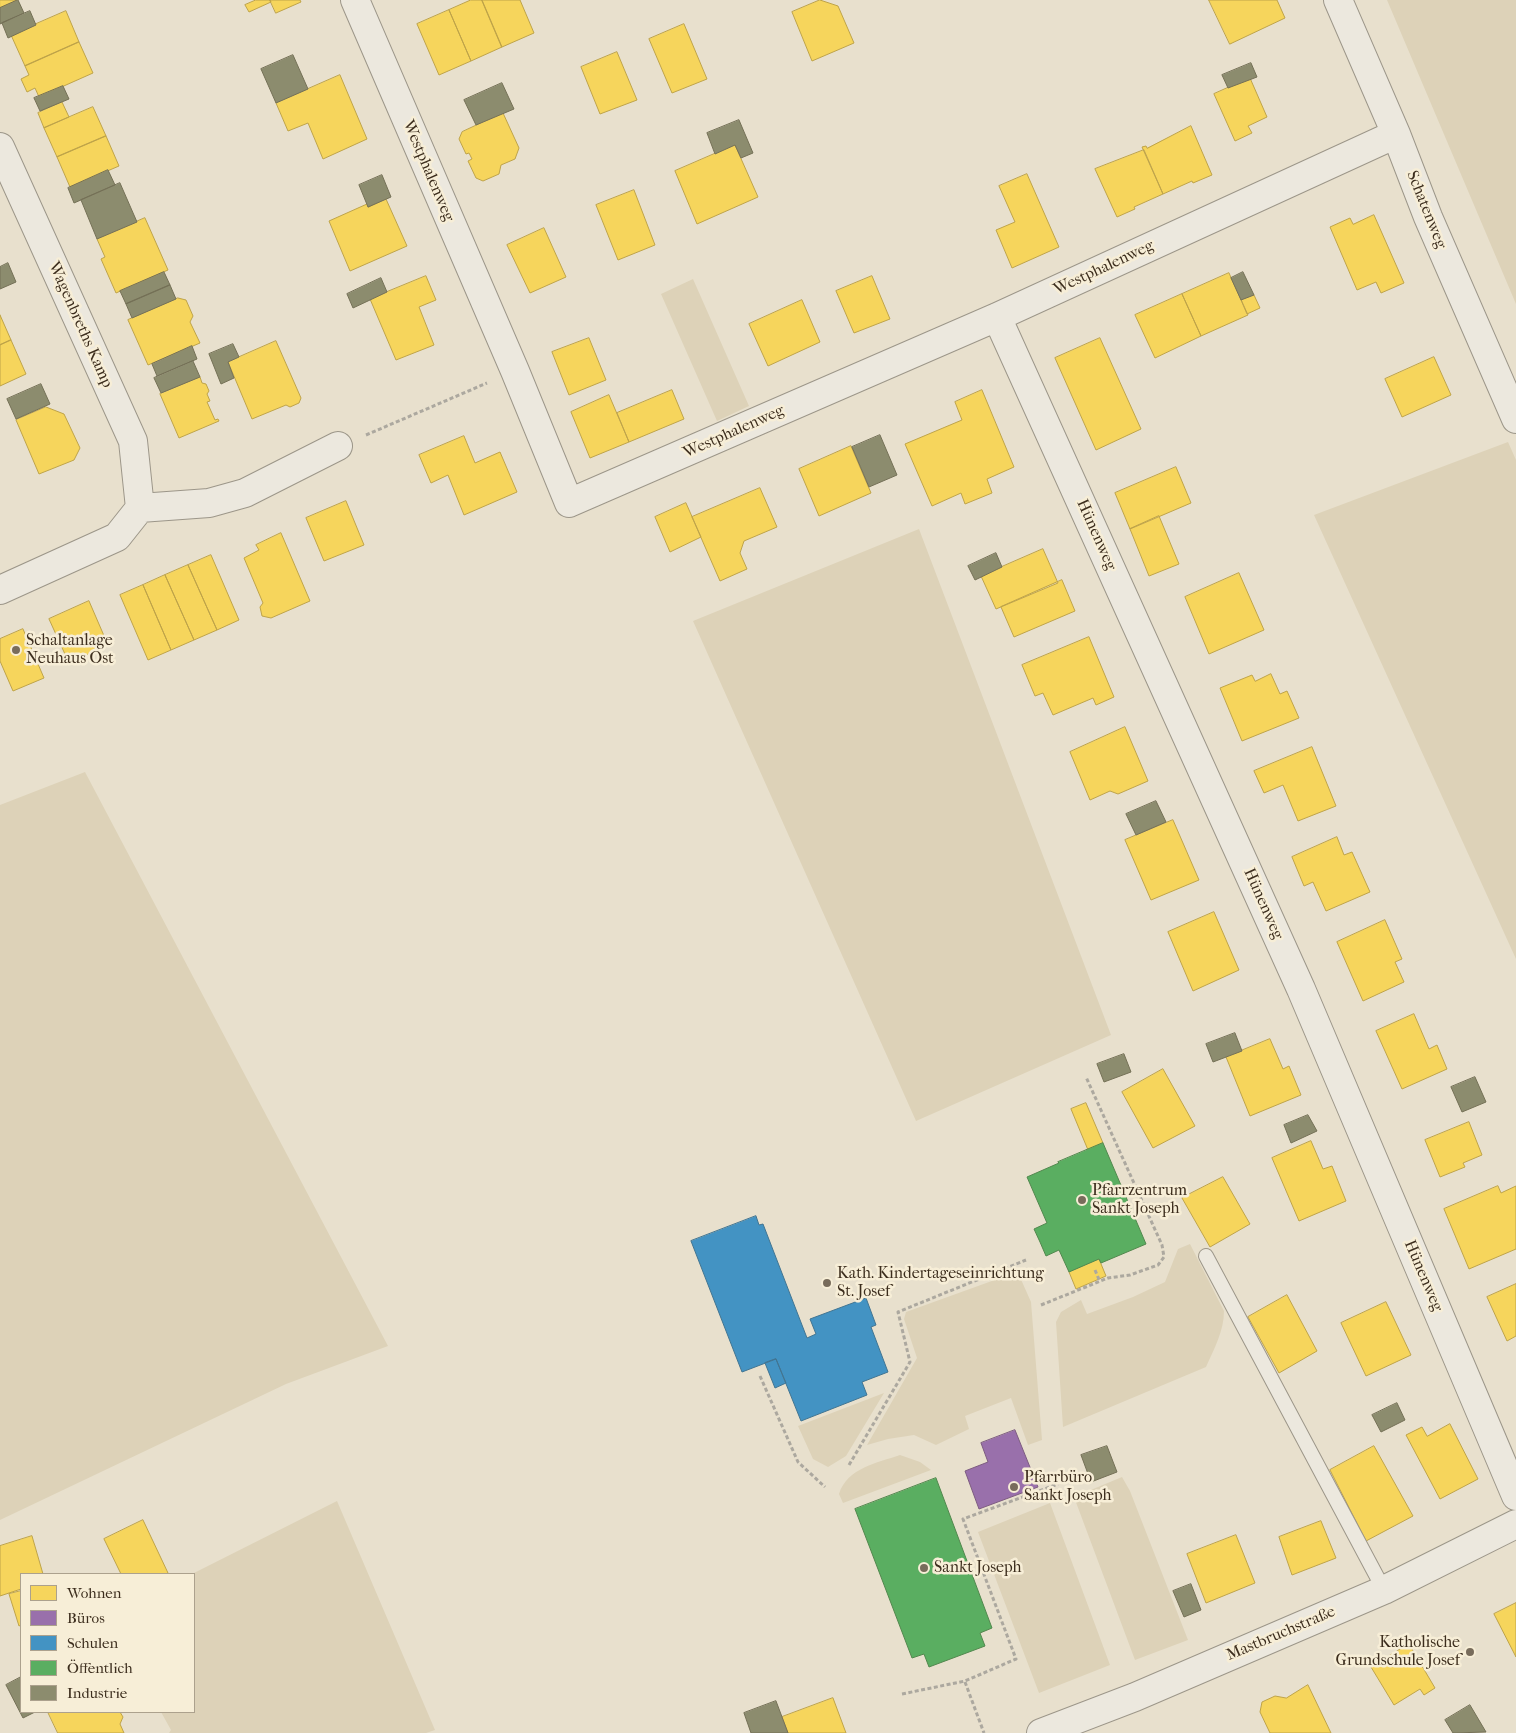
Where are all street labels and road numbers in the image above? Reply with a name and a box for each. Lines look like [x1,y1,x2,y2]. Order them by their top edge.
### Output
street label: Westphalenweg [398,117,458,225]
street label: Schatenweg [1402,168,1450,252]
street label: Westphalenweg [1051,236,1157,300]
street label: Wagenbreths Kamp [44,259,116,391]
street label: Westphalenweg [681,401,787,463]
street label: Hünenweg [1072,497,1120,573]
street label: Hünenweg [1239,866,1287,942]
street label: Hünenweg [1399,1237,1447,1315]
street label: Mastbruchstraße [1224,1602,1338,1666]

